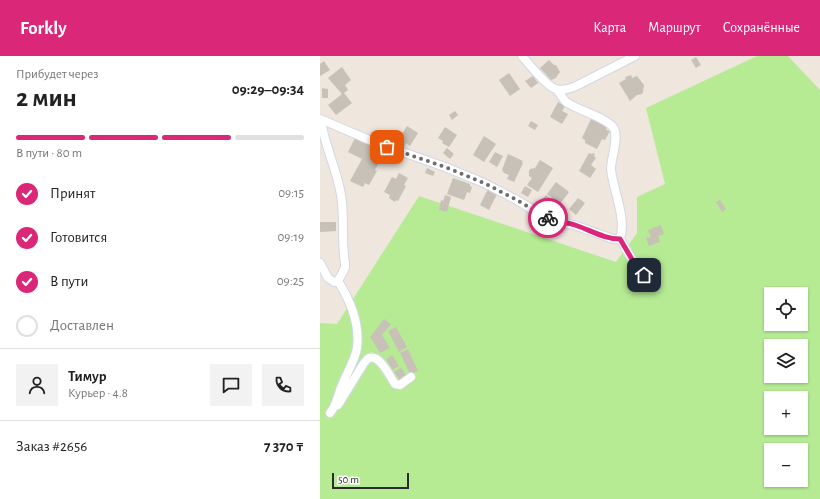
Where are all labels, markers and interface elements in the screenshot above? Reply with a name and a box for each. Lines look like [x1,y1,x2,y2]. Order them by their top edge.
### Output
text: Forkly [20,19,67,38]
text: Карта [593,21,626,35]
text: Маршрут [648,21,701,35]
text: Сохранённые [723,21,800,35]
text: Прибудет через [16,68,98,81]
text: 09:29–09:34 [232,82,304,97]
text: 2 мин [16,85,77,111]
pin [370,130,404,164]
icon: bag [376,136,398,158]
text: В пути · 80 m [16,147,82,160]
icon: check [16,183,38,205]
text: Принят [50,186,95,201]
text: 09:15 [278,187,304,200]
courier [528,198,568,238]
icon: bike [537,207,559,229]
icon: check [16,227,38,249]
text: Готовится [50,230,107,245]
text: 09:19 [277,231,304,244]
pin [627,258,661,292]
icon: home [633,264,655,286]
icon: check [16,271,38,293]
text: В пути [50,274,88,289]
text: 09:25 [277,275,304,288]
map controls [764,287,808,487]
button: locate [764,287,808,331]
text: Доставлен [50,318,114,333]
button: layers [764,339,808,383]
button: person [16,364,58,406]
button: chat [210,364,252,406]
button: phone [262,364,304,406]
text: Тимур [68,369,107,384]
text: Курьер · 4.8 [68,387,128,400]
button: + [764,391,808,435]
text: Заказ #2656 [16,439,87,454]
text: 7 370 ₸ [264,439,304,454]
button: − [764,443,808,487]
scale bar [332,471,409,490]
text: 50 m [338,474,359,485]

